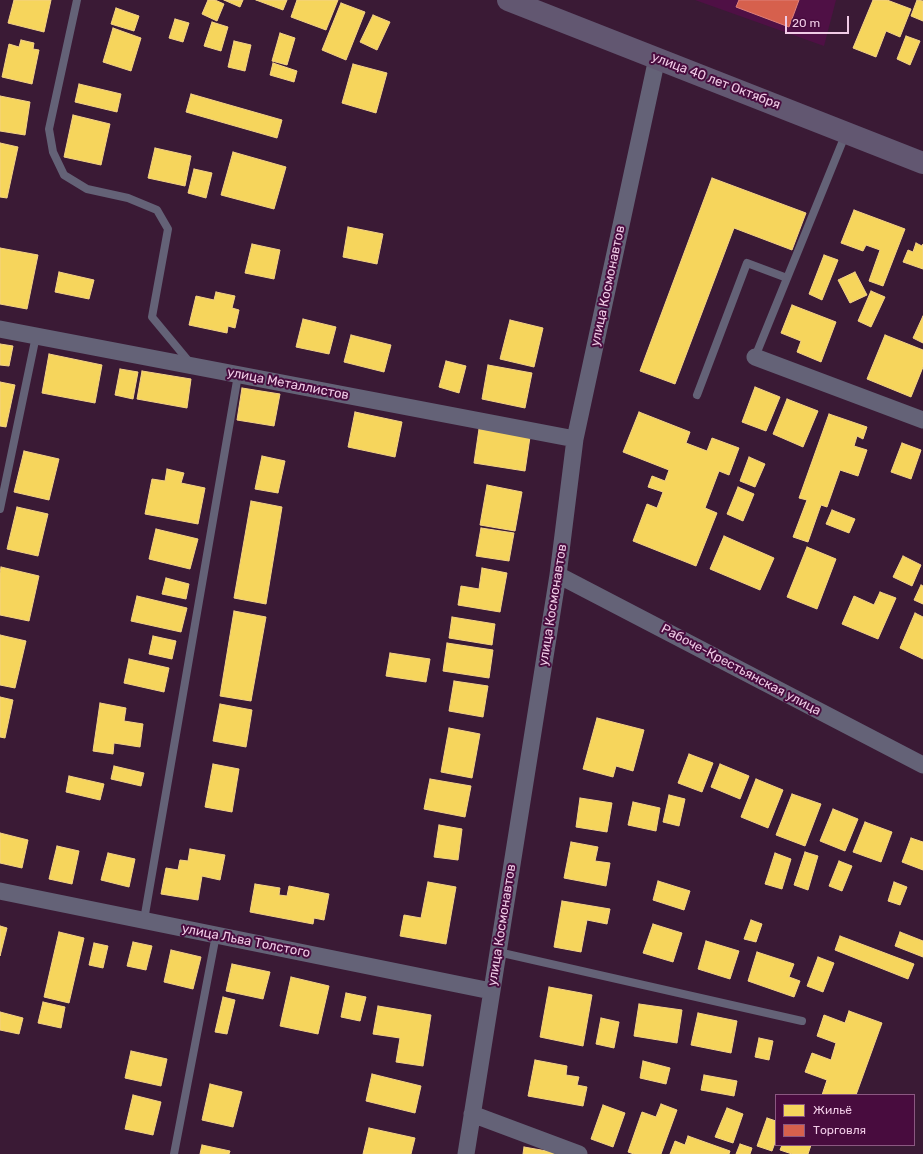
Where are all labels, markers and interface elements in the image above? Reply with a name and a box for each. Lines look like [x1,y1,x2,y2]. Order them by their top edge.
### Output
scale bar [787,8,851,34]
text: 20 m [792,16,820,30]
street label: улица 40 лет Октября [649,49,783,113]
street label: улица Космонавтов [588,224,628,348]
street label: улица Металлистов [226,365,350,403]
street label: улица Космонавтов [536,543,570,667]
street label: Рабоче-Крестьянская улица [658,621,824,719]
street label: улица Космонавтов [485,863,519,987]
street label: улица Льва Толстого [180,921,312,961]
legend [775,1094,915,1146]
text: Жильё [813,1103,852,1117]
text: Торговля [813,1123,866,1137]

